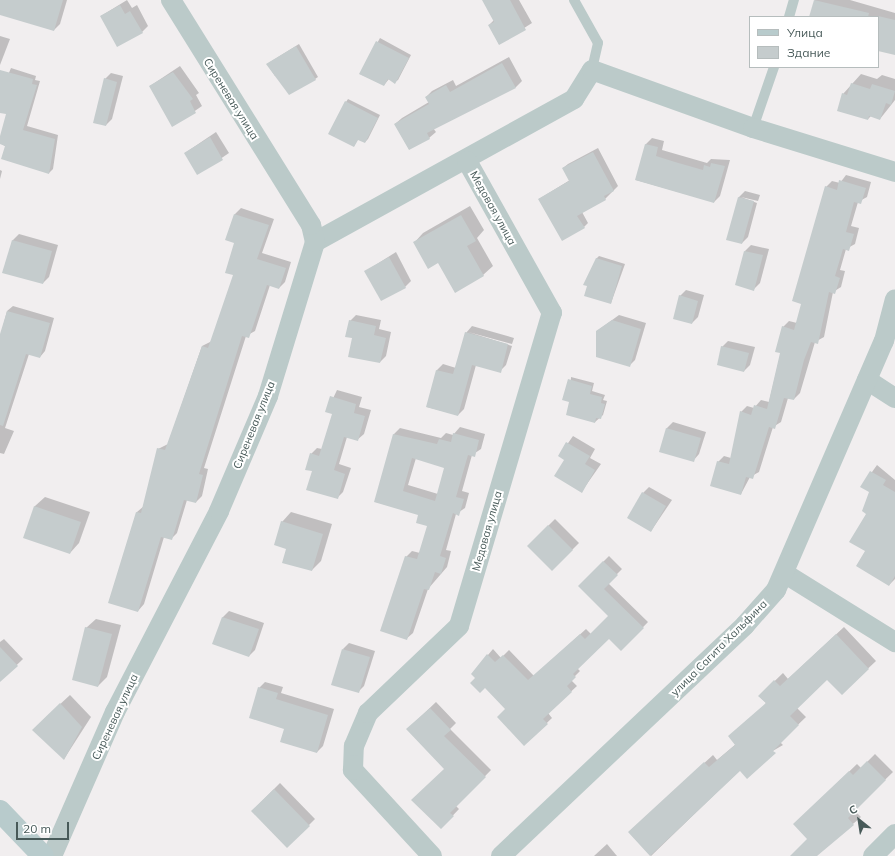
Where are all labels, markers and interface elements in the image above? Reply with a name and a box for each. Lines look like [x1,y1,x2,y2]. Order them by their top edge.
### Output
legend [749,16,879,68]
text: Улица [787,25,823,40]
text: Здание [787,45,830,60]
street label: Сиреневая улица [201,56,261,142]
street label: Медовая улица [467,169,519,247]
street label: Сиреневая улица [230,379,278,471]
street label: Медовая улица [469,490,505,572]
street label: улица Сагита Хальфина [668,597,770,699]
street label: Сиреневая улица [89,672,141,762]
north arrow [839,800,879,840]
text: С [846,802,860,818]
scale bar [18,814,71,840]
text: 20 m [23,821,51,836]

